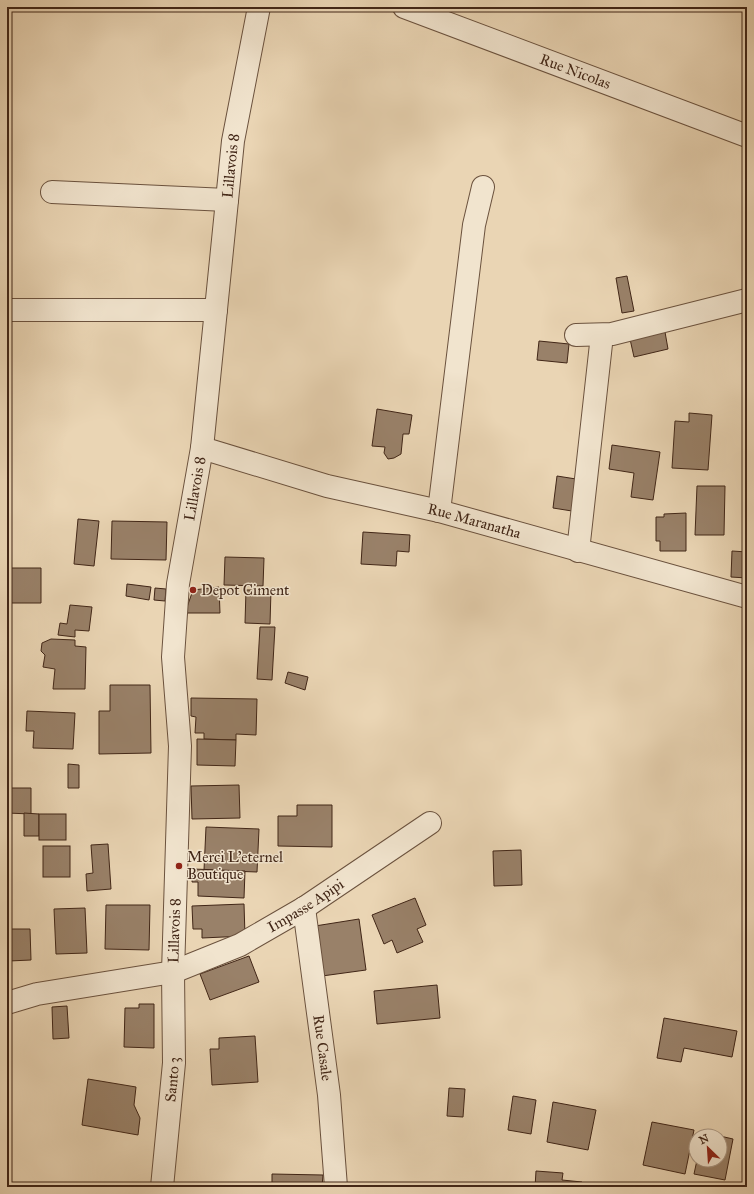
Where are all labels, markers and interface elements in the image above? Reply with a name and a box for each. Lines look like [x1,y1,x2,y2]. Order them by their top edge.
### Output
street label: Rue Nicolas [537,50,613,93]
street label: Lillavois 8 [218,132,243,199]
street label: Lillavois 8 [180,455,209,522]
street label: Rue Maranatha [426,500,524,543]
place label: Depot Ciment [201,581,290,599]
marker: Depot Ciment [188,585,198,595]
place label: Merci L'eternel Boutique [187,848,284,884]
marker: Merci L'eternel Boutique [174,861,184,871]
street label: Impasse Apipi [264,875,347,936]
street label: Lillavois 8 [164,898,184,963]
street label: Rue Casale [309,1014,336,1082]
street label: Santo 3 [161,1057,183,1103]
north arrow [688,1128,728,1168]
text: N [697,1131,712,1147]

